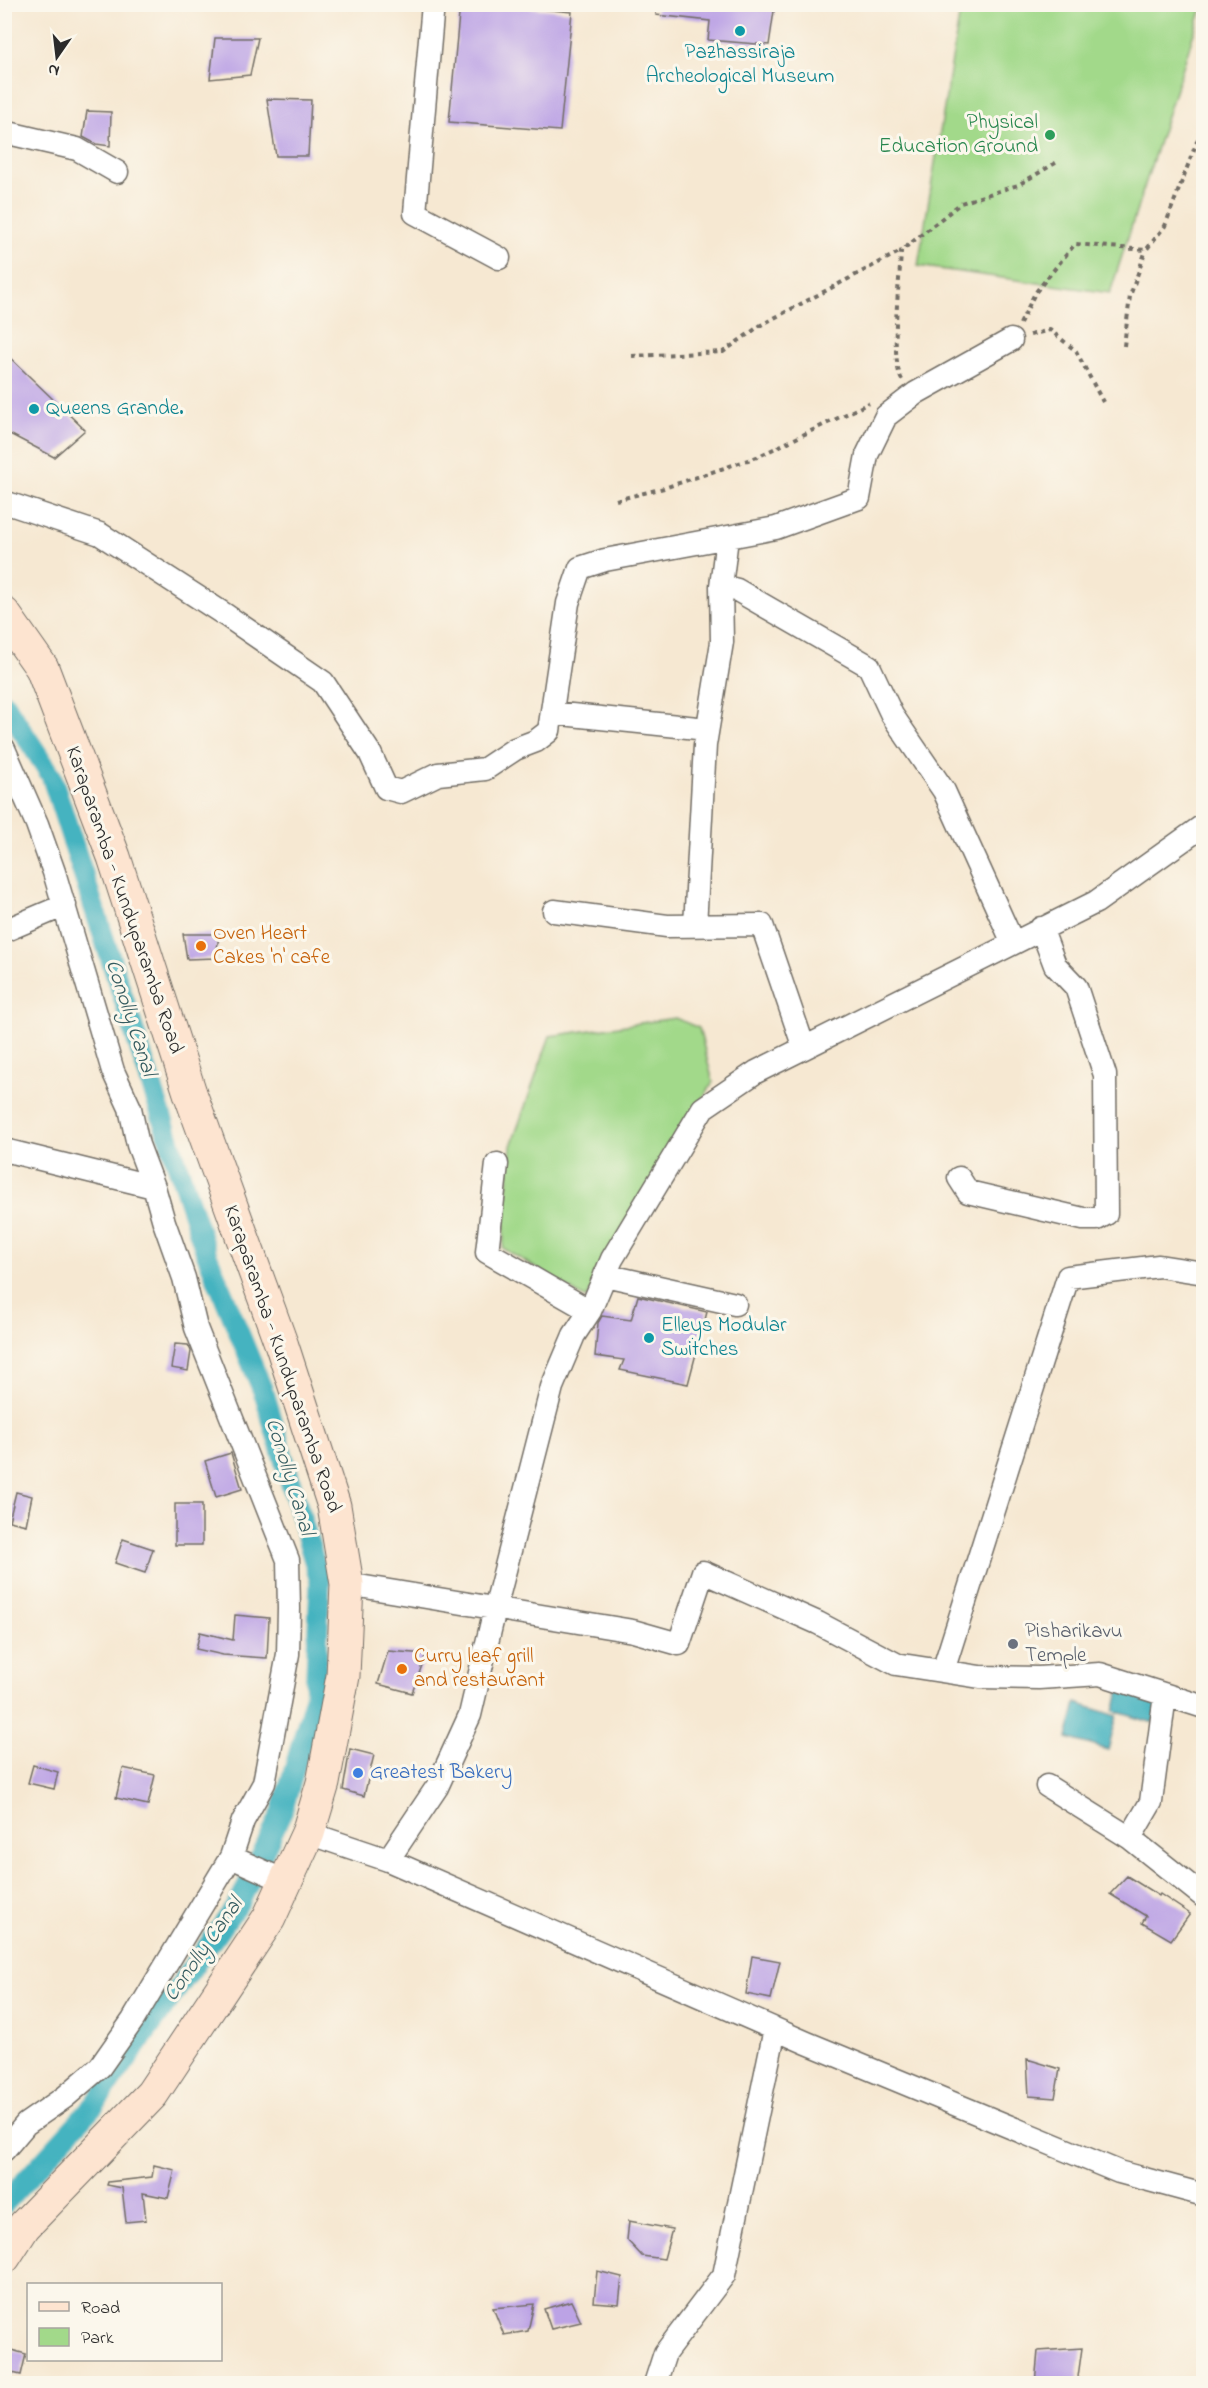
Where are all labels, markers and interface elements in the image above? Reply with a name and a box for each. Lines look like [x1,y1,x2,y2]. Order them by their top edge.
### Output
marker: Pazhassiraja Archeological Museum [733,24,747,38]
north arrow [27,27,87,87]
place label: Pazhassiraja Archeological Museum [646,38,834,94]
text: N [46,57,62,83]
place label: Physical Education Ground [879,108,1038,162]
marker: Physical Education Ground [1043,128,1057,142]
place label: Queens Grande. [46,394,183,424]
marker: Queens Grande. [27,402,41,416]
street label: Karaparamba - Kunduparamba Road [57,742,191,1058]
place label: Oven Heart Cakes 'n' cafe [213,919,331,973]
marker: Oven Heart Cakes 'n' cafe [194,939,208,953]
water label: Conolly Canal [96,956,165,1083]
street label: Karaparamba - Kunduparamba Road [215,1201,349,1517]
place label: Elleys Modular Switches [661,1311,787,1365]
marker: Elleys Modular Switches [642,1331,656,1345]
water label: Conolly Canal [256,1415,323,1542]
place label: Pisharikavu Temple [1025,1617,1123,1671]
marker: Pisharikavu Temple [1006,1637,1020,1651]
place label: Curry leaf grill and restaurant [414,1642,545,1696]
marker: Curry leaf grill and restaurant [395,1662,409,1676]
place label: Greatest Bakery [370,1758,512,1790]
marker: Greatest Bakery [351,1766,365,1780]
water label: Conolly Canal [156,1890,253,2009]
legend [27,2283,222,2361]
text: Road [81,2296,120,2322]
text: Park [81,2326,114,2352]

